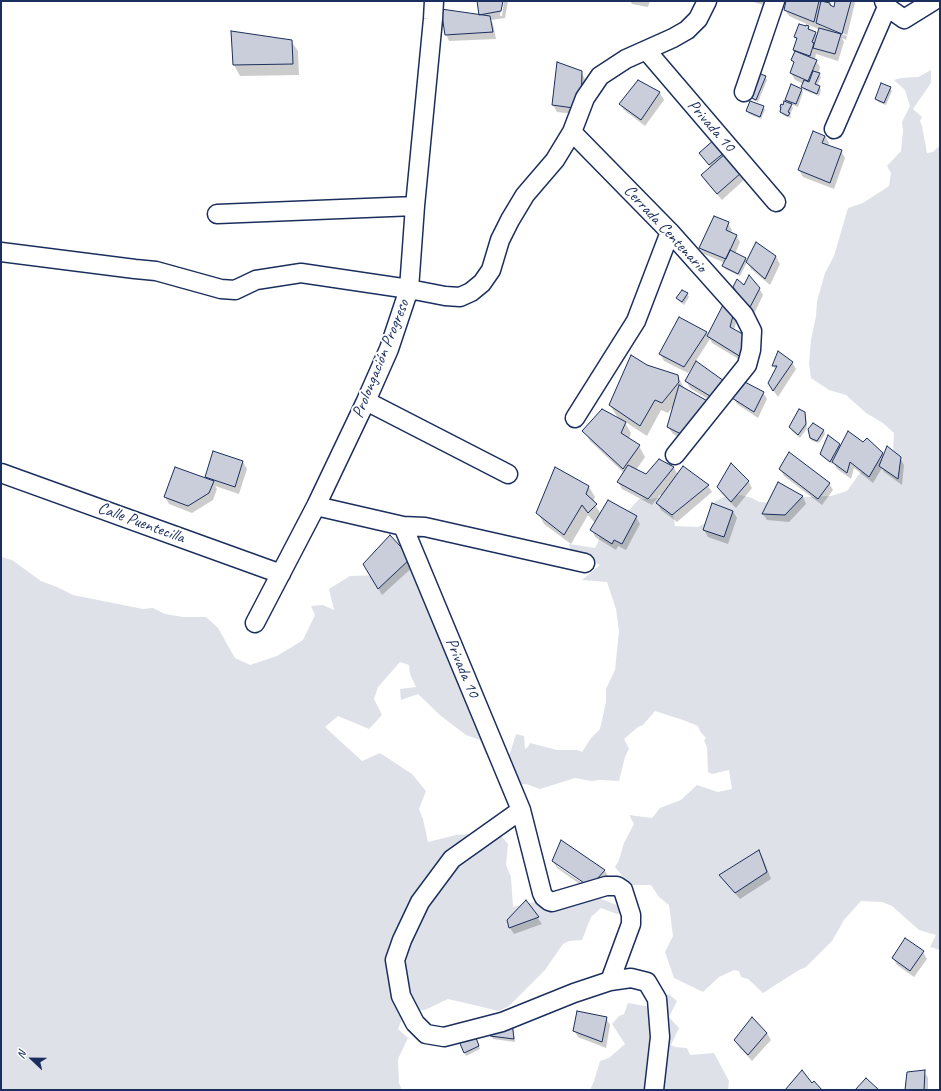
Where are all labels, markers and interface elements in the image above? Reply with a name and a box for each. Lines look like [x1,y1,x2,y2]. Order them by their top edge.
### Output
street label: Privada 10 [683,96,739,156]
street label: Cerrada Centenario [619,181,711,277]
street label: Prolongación Progreso [348,297,414,421]
street label: Calle Puentecilla [95,498,187,548]
street label: Privada 10 [440,635,484,701]
north arrow [12,1039,52,1079]
text: N [13,1049,29,1060]

